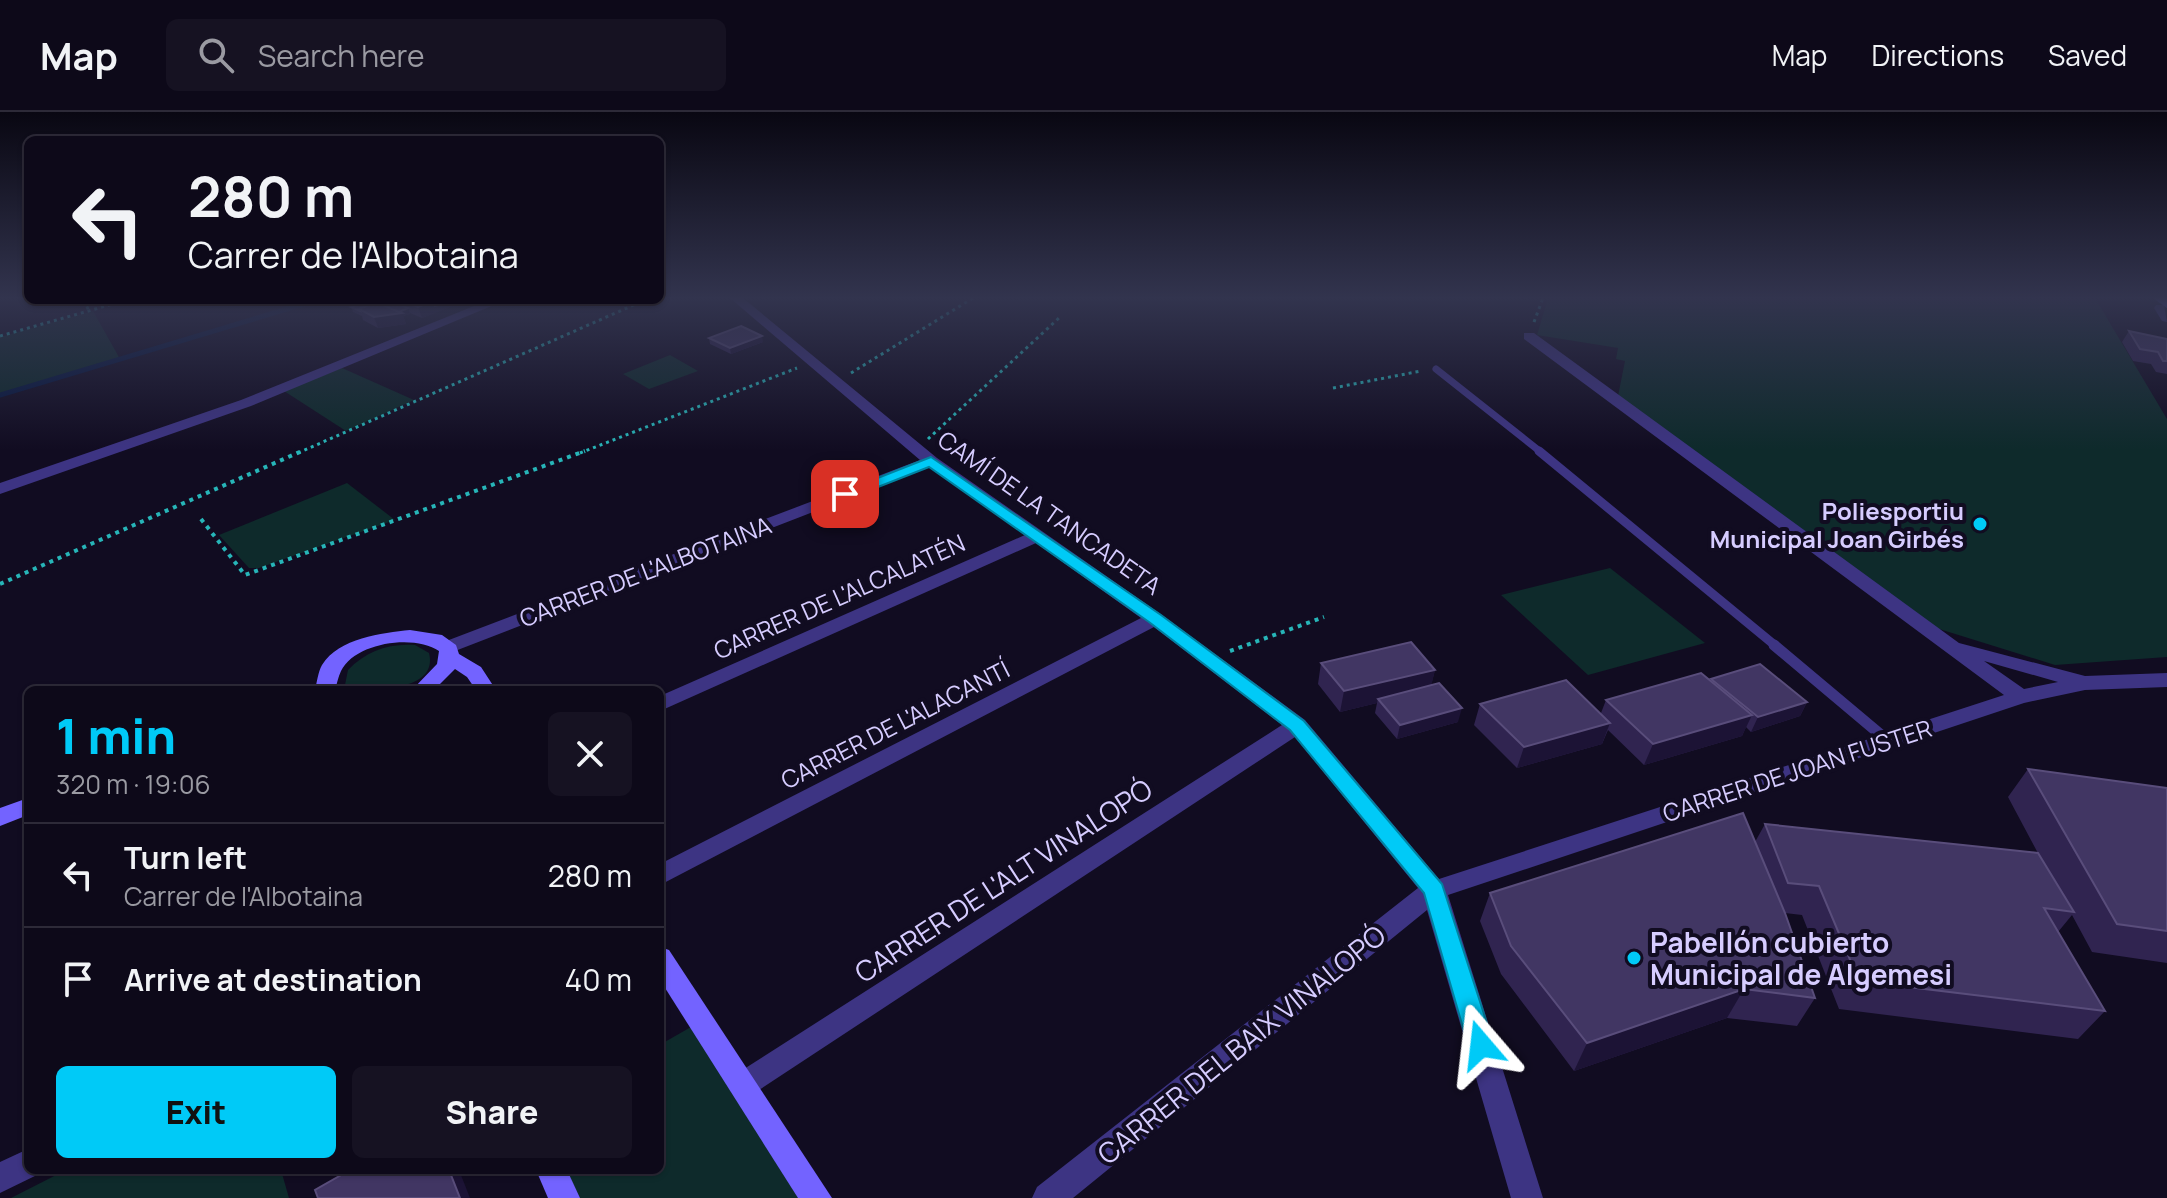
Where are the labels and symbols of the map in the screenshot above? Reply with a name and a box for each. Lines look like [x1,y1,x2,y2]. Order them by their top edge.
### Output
street label: CAMÍ DE LA TANCADETA [932,422,1168,602]
pin [811,460,879,528]
place label: Poliesportiu Municipal Joan Girbés [1710,494,1964,555]
street label: CARRER DE L'ALBOTAINA [514,508,776,634]
marker: Poliesportiu Municipal Joan Girbés [1971,515,1989,533]
street label: CARRER DE L'ALCALATÉN [708,526,970,666]
street label: CARRER DE L'ALACANTÍ [775,652,1015,796]
street label: CARRER DE JOAN FUSTER [1658,711,1936,829]
street label: CARRER DE L'ALT VINALOPÓ [847,769,1159,991]
street label: CARRER DEL BAIX VINALOPÓ [1089,916,1393,1172]
place label: Pabellón cubierto Municipal de Algemesi [1650,923,1952,993]
marker: Pabellón cubierto Municipal de Algemesi [1625,949,1643,967]
position arrow [1439,1003,1523,1087]

